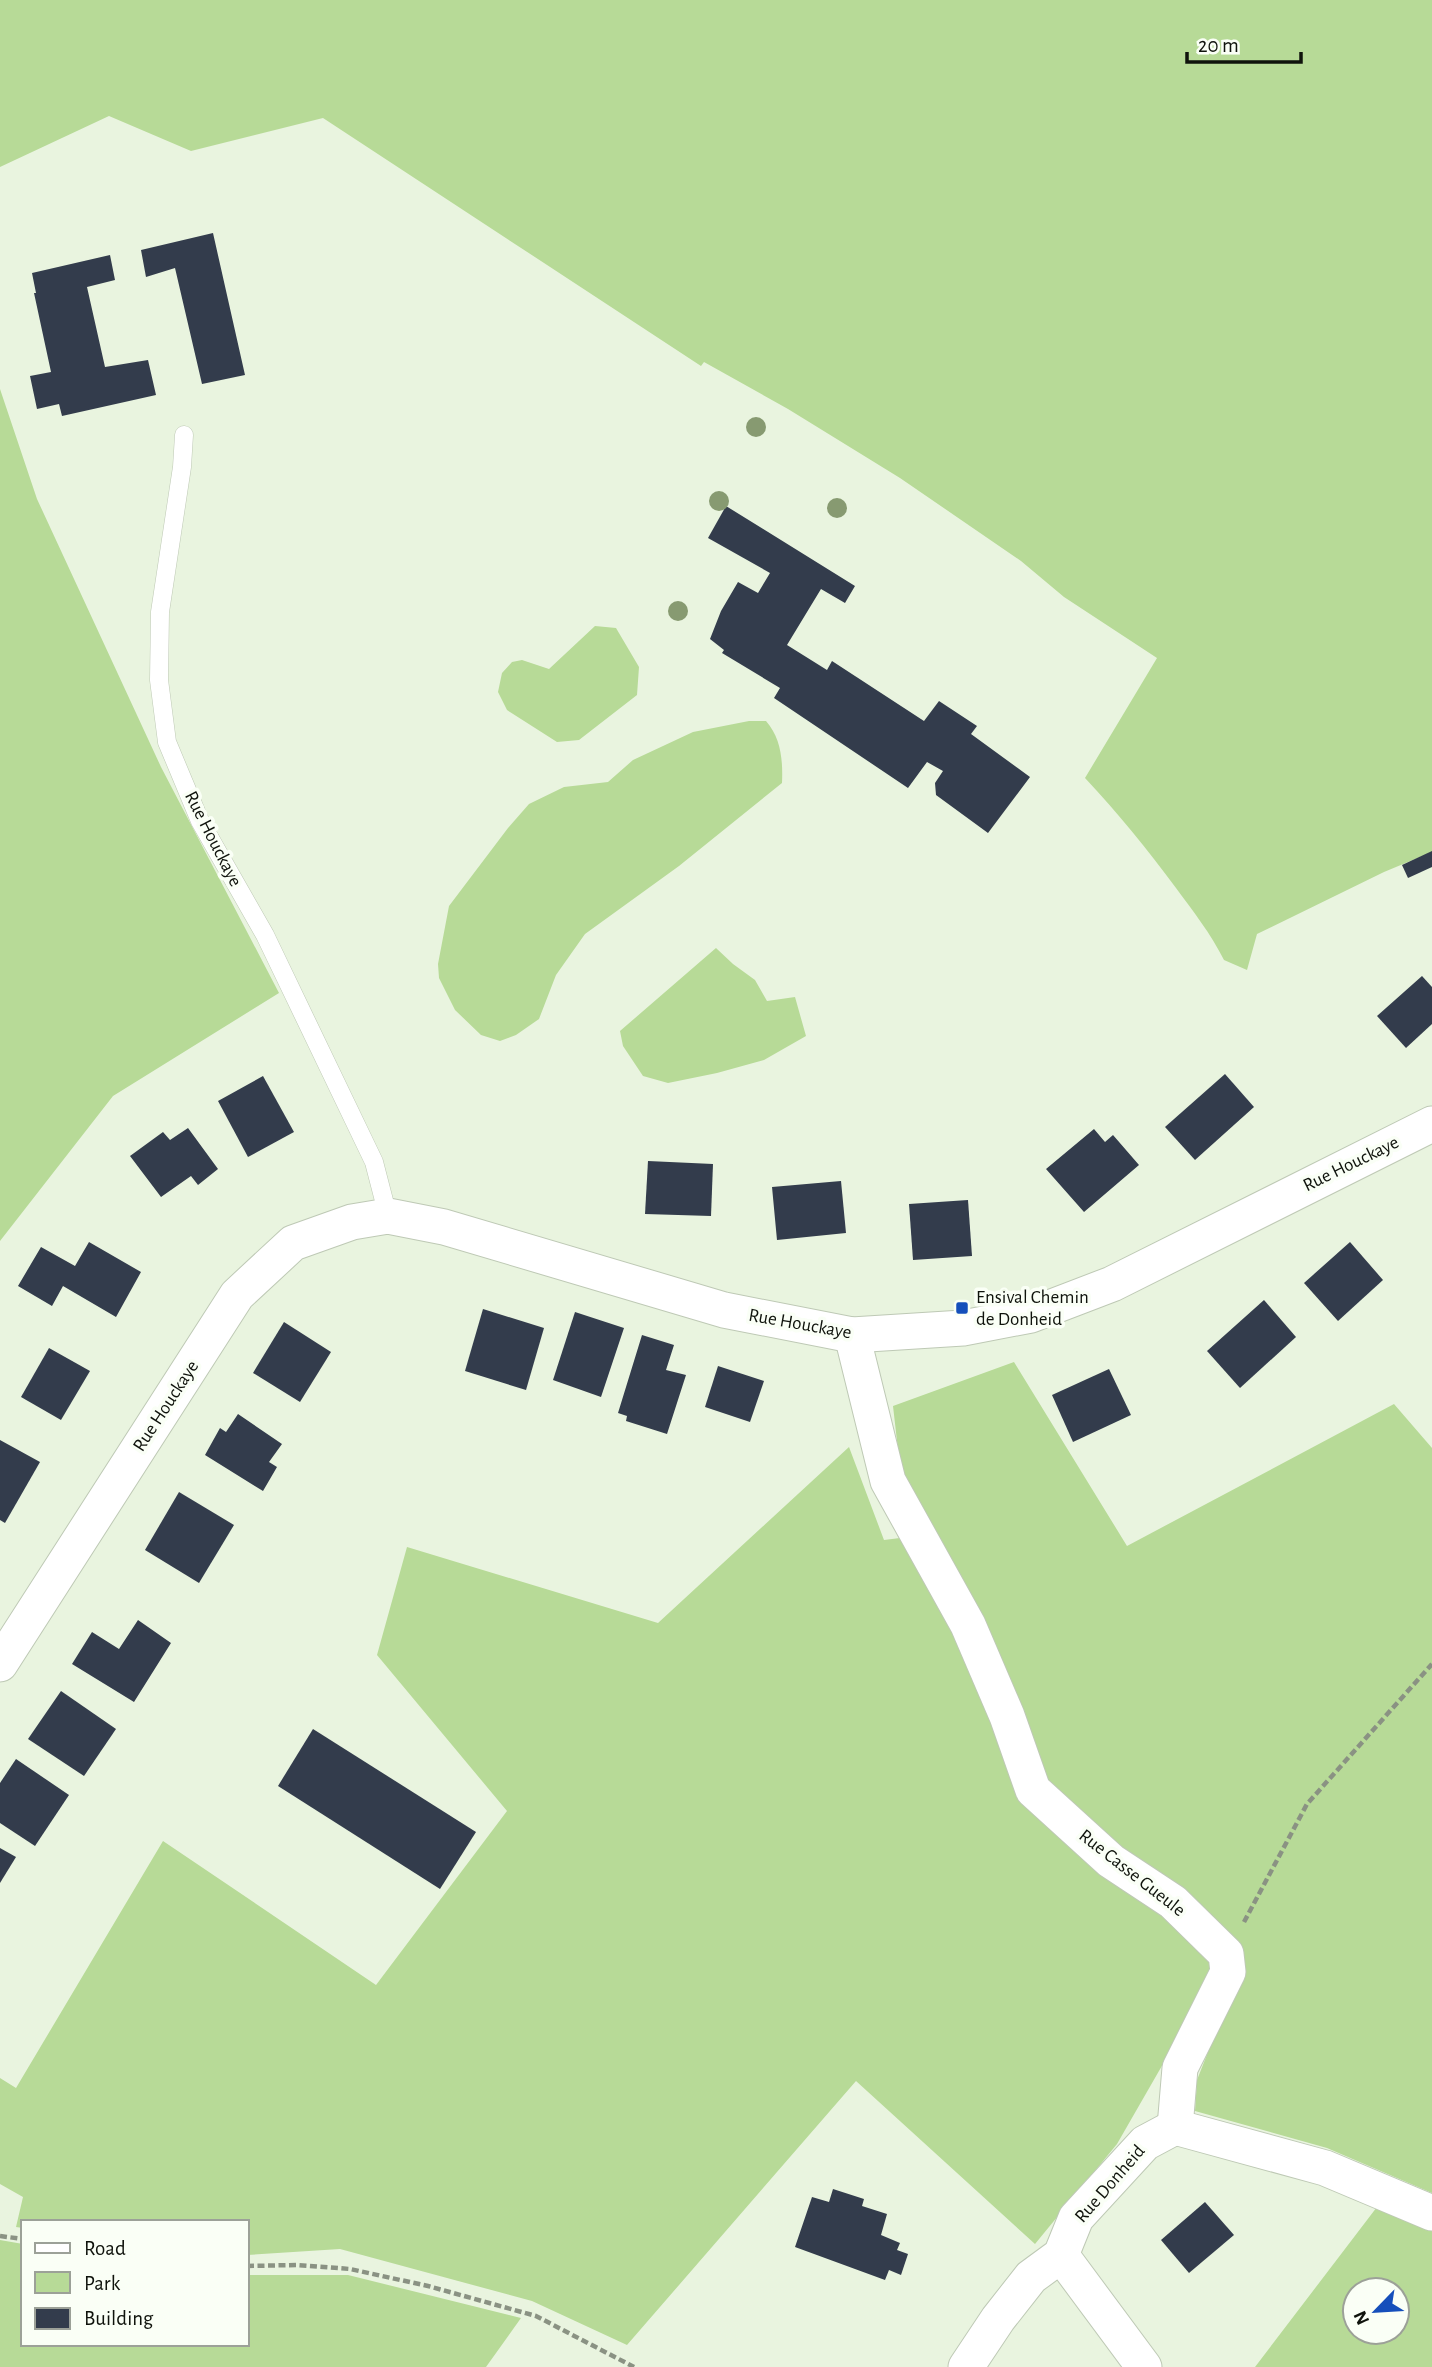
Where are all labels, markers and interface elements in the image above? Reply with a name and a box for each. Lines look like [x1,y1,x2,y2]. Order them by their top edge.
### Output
scale bar [1187,21,1301,65]
text: 20 m [1198,35,1239,56]
street label: Rue Houckaye [181,788,245,890]
street label: Rue Houckaye [1300,1133,1402,1195]
place label: Ensival Chemin de Donheid [976,1288,1089,1329]
marker: Ensival Chemin de Donheid [954,1300,970,1316]
street label: Rue Houckaye [747,1306,853,1342]
street label: Rue Houckaye [130,1357,202,1455]
street label: Rue Casse Gueule [1075,1826,1189,1920]
street label: Rue Donheid [1071,2141,1149,2226]
legend [21,2220,248,2346]
text: Road [84,2238,126,2259]
text: Park [84,2273,121,2294]
north arrow [1341,2276,1411,2346]
text: Building [84,2308,154,2329]
text: N [1351,2308,1373,2328]

